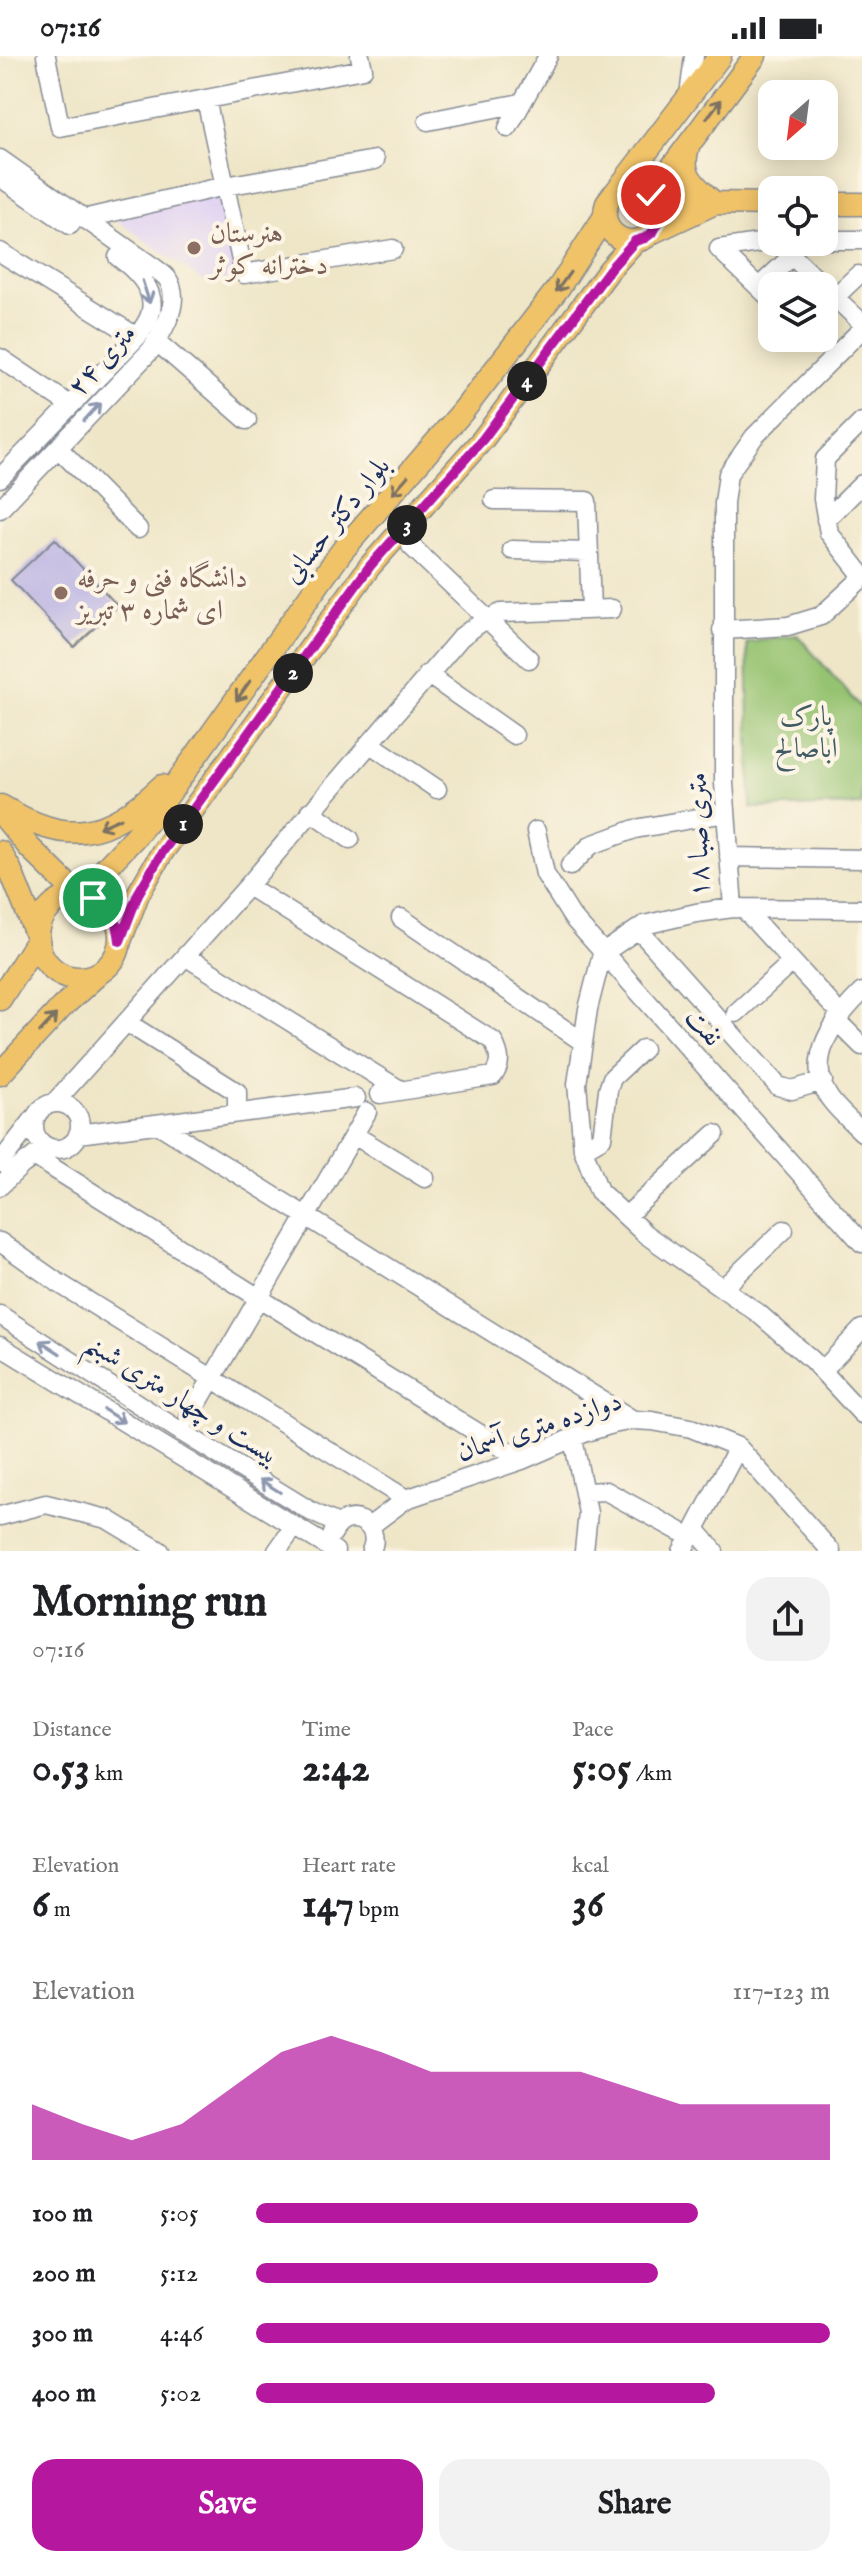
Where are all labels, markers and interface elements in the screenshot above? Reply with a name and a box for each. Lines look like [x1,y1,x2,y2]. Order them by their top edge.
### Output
text: 07:16 [40,9,101,47]
north arrow [758,80,838,160]
map controls [758,80,838,352]
one-way arrow [705,99,723,120]
pin [617,161,685,229]
icon: check [629,173,673,217]
button: locate [758,176,838,256]
place label: هنرستان دخترانه کوثر [207,217,328,284]
marker: هنرستان دخترانه کوثر [185,239,203,257]
one-way arrow [555,270,571,292]
button: layers [758,272,838,352]
one-way arrow [140,279,154,304]
street label: ۲۴ متری [61,317,145,405]
pin: 4 [507,361,547,401]
text: 4 [522,367,532,395]
one-way arrow [82,403,101,422]
street label: بلوار دکتر حسابی [275,450,399,591]
one-way arrow [391,474,409,494]
pin: 3 [387,505,427,545]
text: 3 [403,511,411,539]
place label: دانشگاه فنی و حرفه ای شماره ۳ تبریز [74,560,248,629]
marker: دانشگاه فنی و حرفه ای شماره ۳ تبریز [52,584,70,602]
pin: 2 [273,653,313,693]
text: 2 [288,659,298,687]
one-way arrow [235,680,251,702]
park label: پارک اباصالح [774,700,838,772]
street label: متری صبا ۱۸ [681,772,718,898]
pin: 1 [163,804,203,844]
text: 1 [179,810,187,838]
one-way arrow [98,816,122,831]
pin [59,864,127,932]
icon: arrive [71,876,115,920]
street label: نفت [677,1001,730,1054]
one-way arrow [38,1013,57,1033]
street label: بیست و چهار متری شبنم [74,1326,285,1481]
one-way arrow [39,1339,62,1355]
street label: دوازده متری آسمان [452,1383,627,1471]
one-way arrow [102,1409,125,1425]
one-way arrow [259,1478,282,1494]
text: Morning run [32,1575,267,1631]
button: share [746,1577,830,1661]
text: 07:16 [32,1633,84,1666]
text: Distance [32,1716,112,1744]
text: Time [302,1716,351,1744]
text: Pace [572,1716,614,1744]
text: 0.53 [32,1744,90,1795]
text: 2:42 [302,1744,370,1795]
text: 5:05 [572,1744,631,1795]
text: km [90,1760,123,1788]
text: /km [631,1760,672,1788]
text: Elevation [32,1852,119,1880]
text: Heart rate [302,1852,396,1880]
text: kcal [572,1852,609,1880]
text: 6 [32,1880,49,1931]
text: 147 [302,1880,354,1931]
text: 36 [572,1880,604,1931]
text: m [49,1896,71,1924]
text: bpm [354,1896,399,1924]
text: Elevation [32,1975,135,2008]
text: 117–123 m [732,1975,830,2008]
text: 100 m [32,2197,93,2230]
text: 5:05 [160,2197,198,2230]
text: 200 m [32,2257,96,2290]
text: 5:12 [160,2257,198,2290]
text: 300 m [32,2317,93,2350]
text: 4:46 [160,2317,203,2350]
text: 400 m [32,2377,96,2410]
text: 5:02 [160,2377,201,2410]
button: Save [32,2459,423,2551]
button: Share [439,2459,830,2551]

